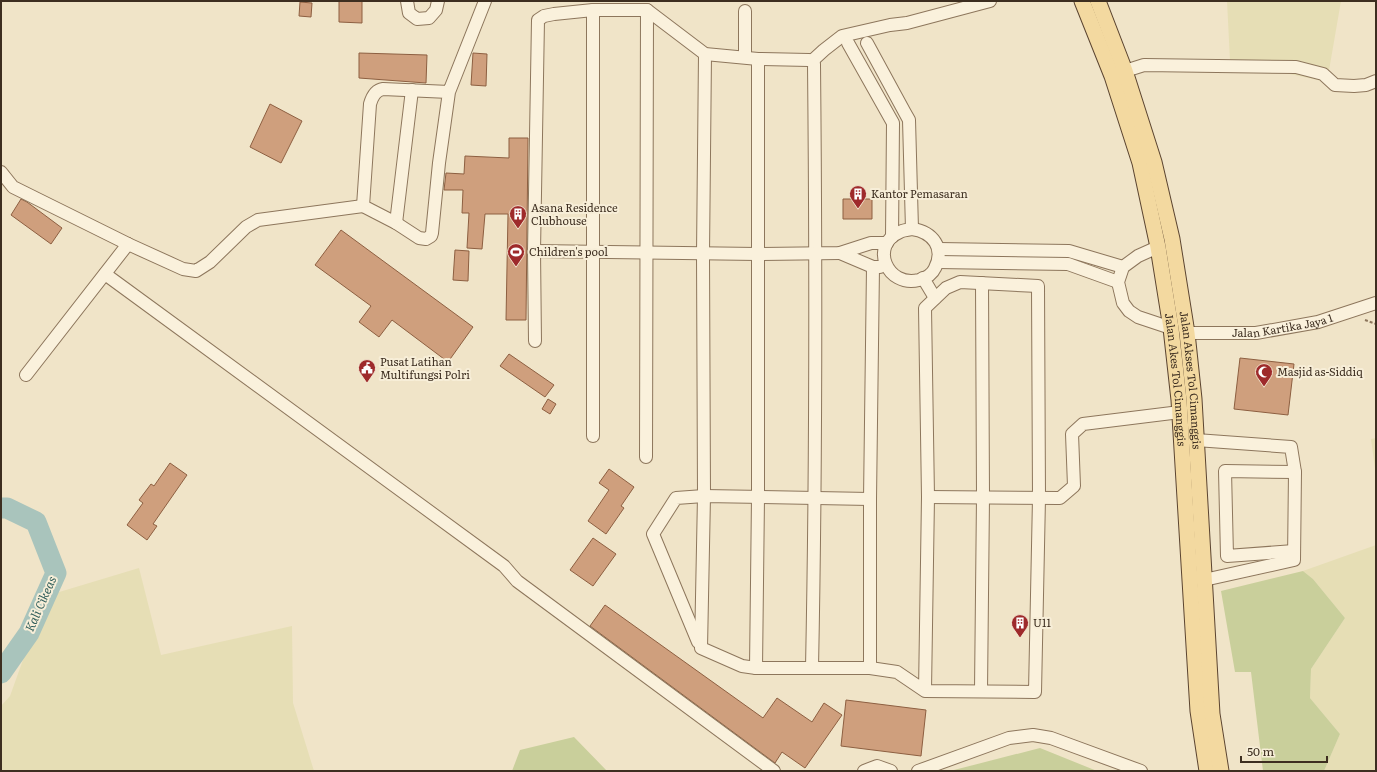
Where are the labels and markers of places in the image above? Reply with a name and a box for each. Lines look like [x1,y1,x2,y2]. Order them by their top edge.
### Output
building icon: Kantor Pemasaran [848,184,868,209]
place label: Kantor Pemasaran [871,185,968,201]
place label: Asana Residence Clubhouse [531,199,618,228]
building icon: Asana Residence Clubhouse [508,204,528,229]
sports icon: Children's pool [506,242,526,267]
place label: Children's pool [529,243,608,259]
place label: Pusat Latihan Multifungsi Polri [380,353,470,382]
public building icon: Pusat Latihan Multifungsi Polri [357,358,377,383]
mosque icon: Masjid as-Siddiq [1254,362,1274,387]
place label: Masjid as-Siddiq [1277,363,1363,379]
building icon: U11 [1010,613,1030,638]
place label: U11 [1033,614,1051,630]

